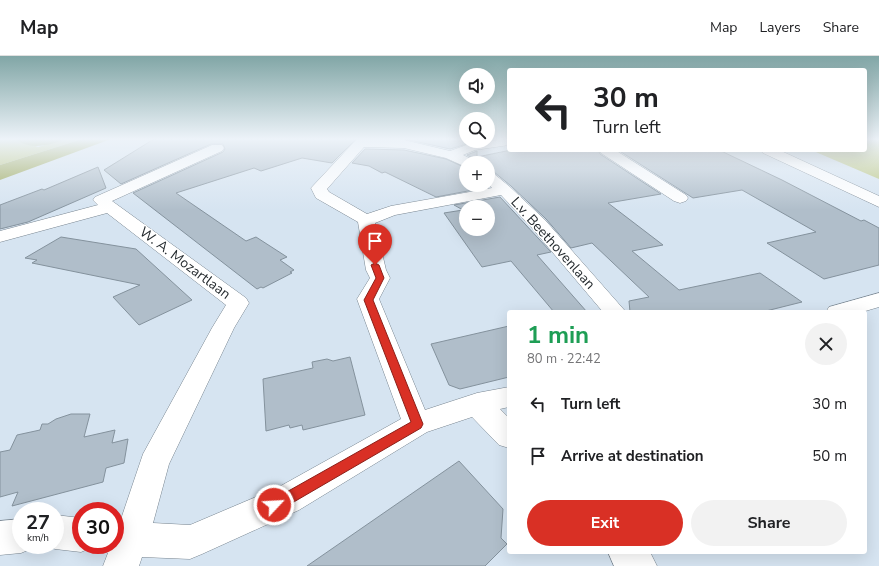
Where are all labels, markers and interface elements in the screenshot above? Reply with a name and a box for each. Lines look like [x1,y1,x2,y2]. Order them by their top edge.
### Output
text: Map [20,15,58,41]
text: Map [710,18,737,37]
text: Layers [759,18,801,37]
text: Share [823,18,859,37]
map controls [459,68,495,236]
button: sound [459,68,495,104]
text: 30 m [593,79,659,117]
icon: left [527,84,579,136]
button: search [459,112,495,148]
text: Turn left [593,115,661,139]
button: + [459,156,495,192]
street label: L.v. Beethovenlaan [506,193,600,293]
button: − [459,200,495,236]
street label: W. A. Mozartlaan [136,222,234,304]
pin [358,224,392,265]
icon: arrive [364,230,386,252]
text: 1 min [527,319,589,351]
button: close [805,323,847,365]
text: 80 m · 22:42 [527,350,601,368]
icon: left [527,393,549,415]
text: Turn left [561,394,620,414]
text: 30 m [812,394,847,414]
icon: arrive [527,445,549,467]
text: Arrive at destination [561,446,704,466]
text: 50 m [812,446,847,466]
position arrow [253,484,295,526]
button: Exit [527,500,683,546]
button: Share [691,500,847,546]
speed limit sign: 30 [72,502,124,554]
text: 27 [26,509,50,536]
text: km/h [27,531,49,545]

